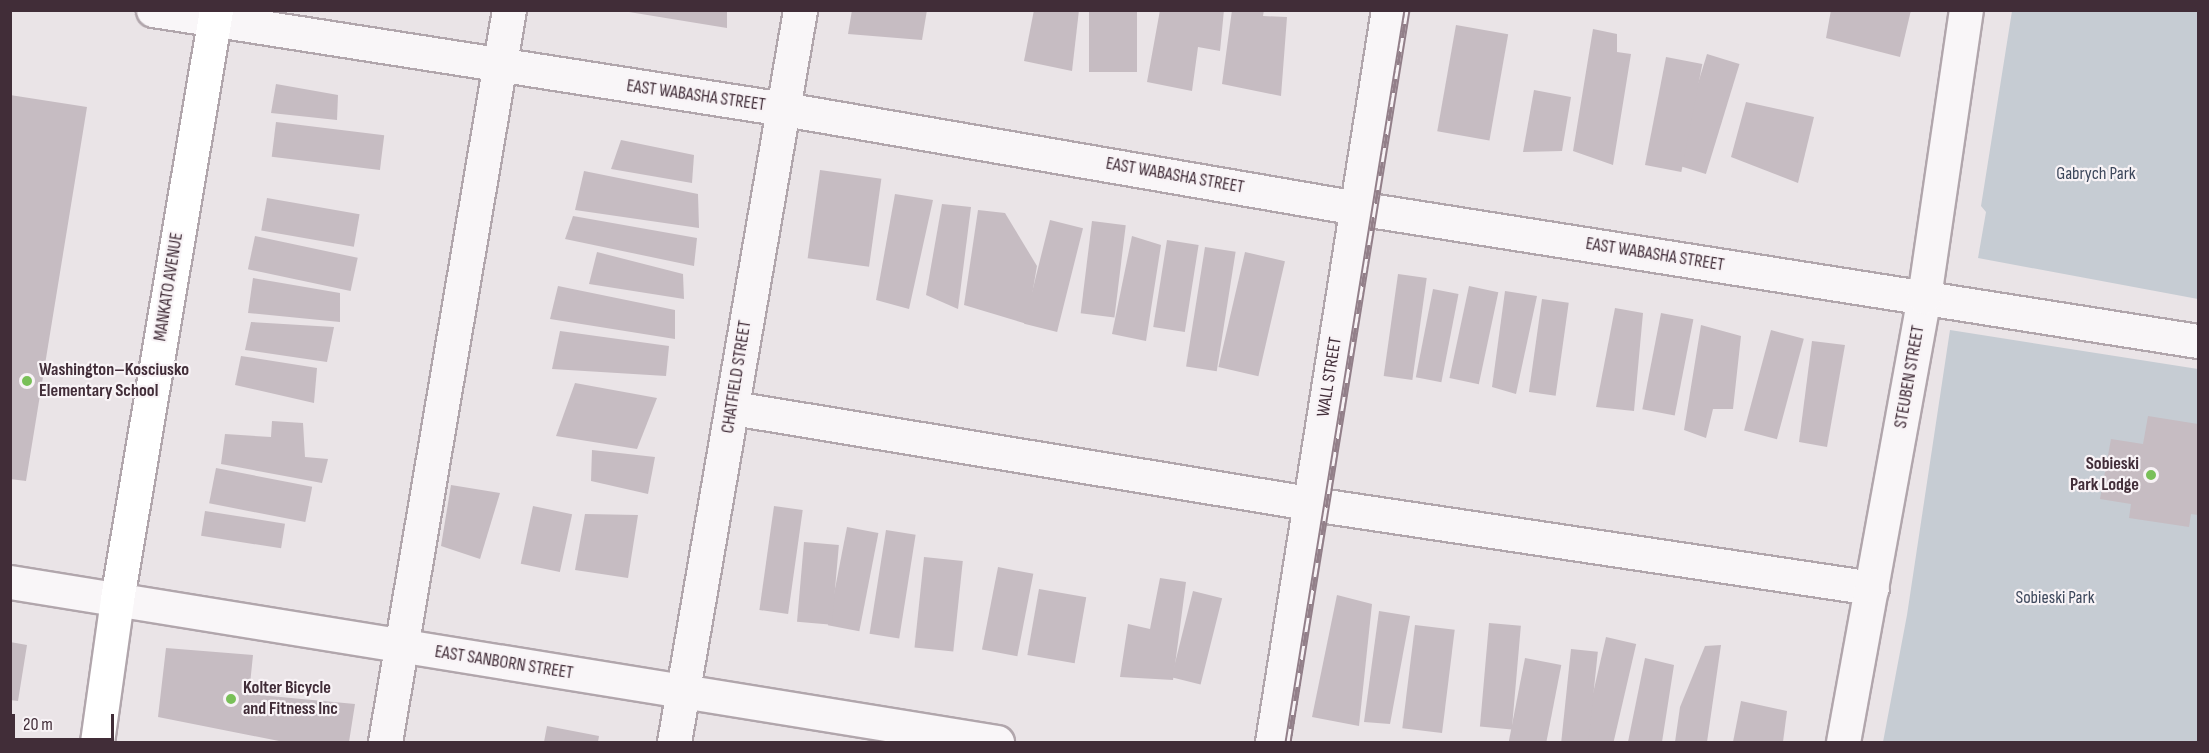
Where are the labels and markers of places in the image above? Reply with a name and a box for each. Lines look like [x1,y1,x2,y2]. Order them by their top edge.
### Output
place label: Washington–Kosciusko Elementary School [39,360,189,403]
marker: Washington–Kosciusko Elementary School [20,374,34,388]
place label: Sobieski Park Lodge [2070,454,2139,496]
marker: Sobieski Park Lodge [2144,468,2158,482]
place label: Kolter Bicycle and Fitness Inc [243,678,338,720]
marker: Kolter Bicycle and Fitness Inc [224,692,238,706]

